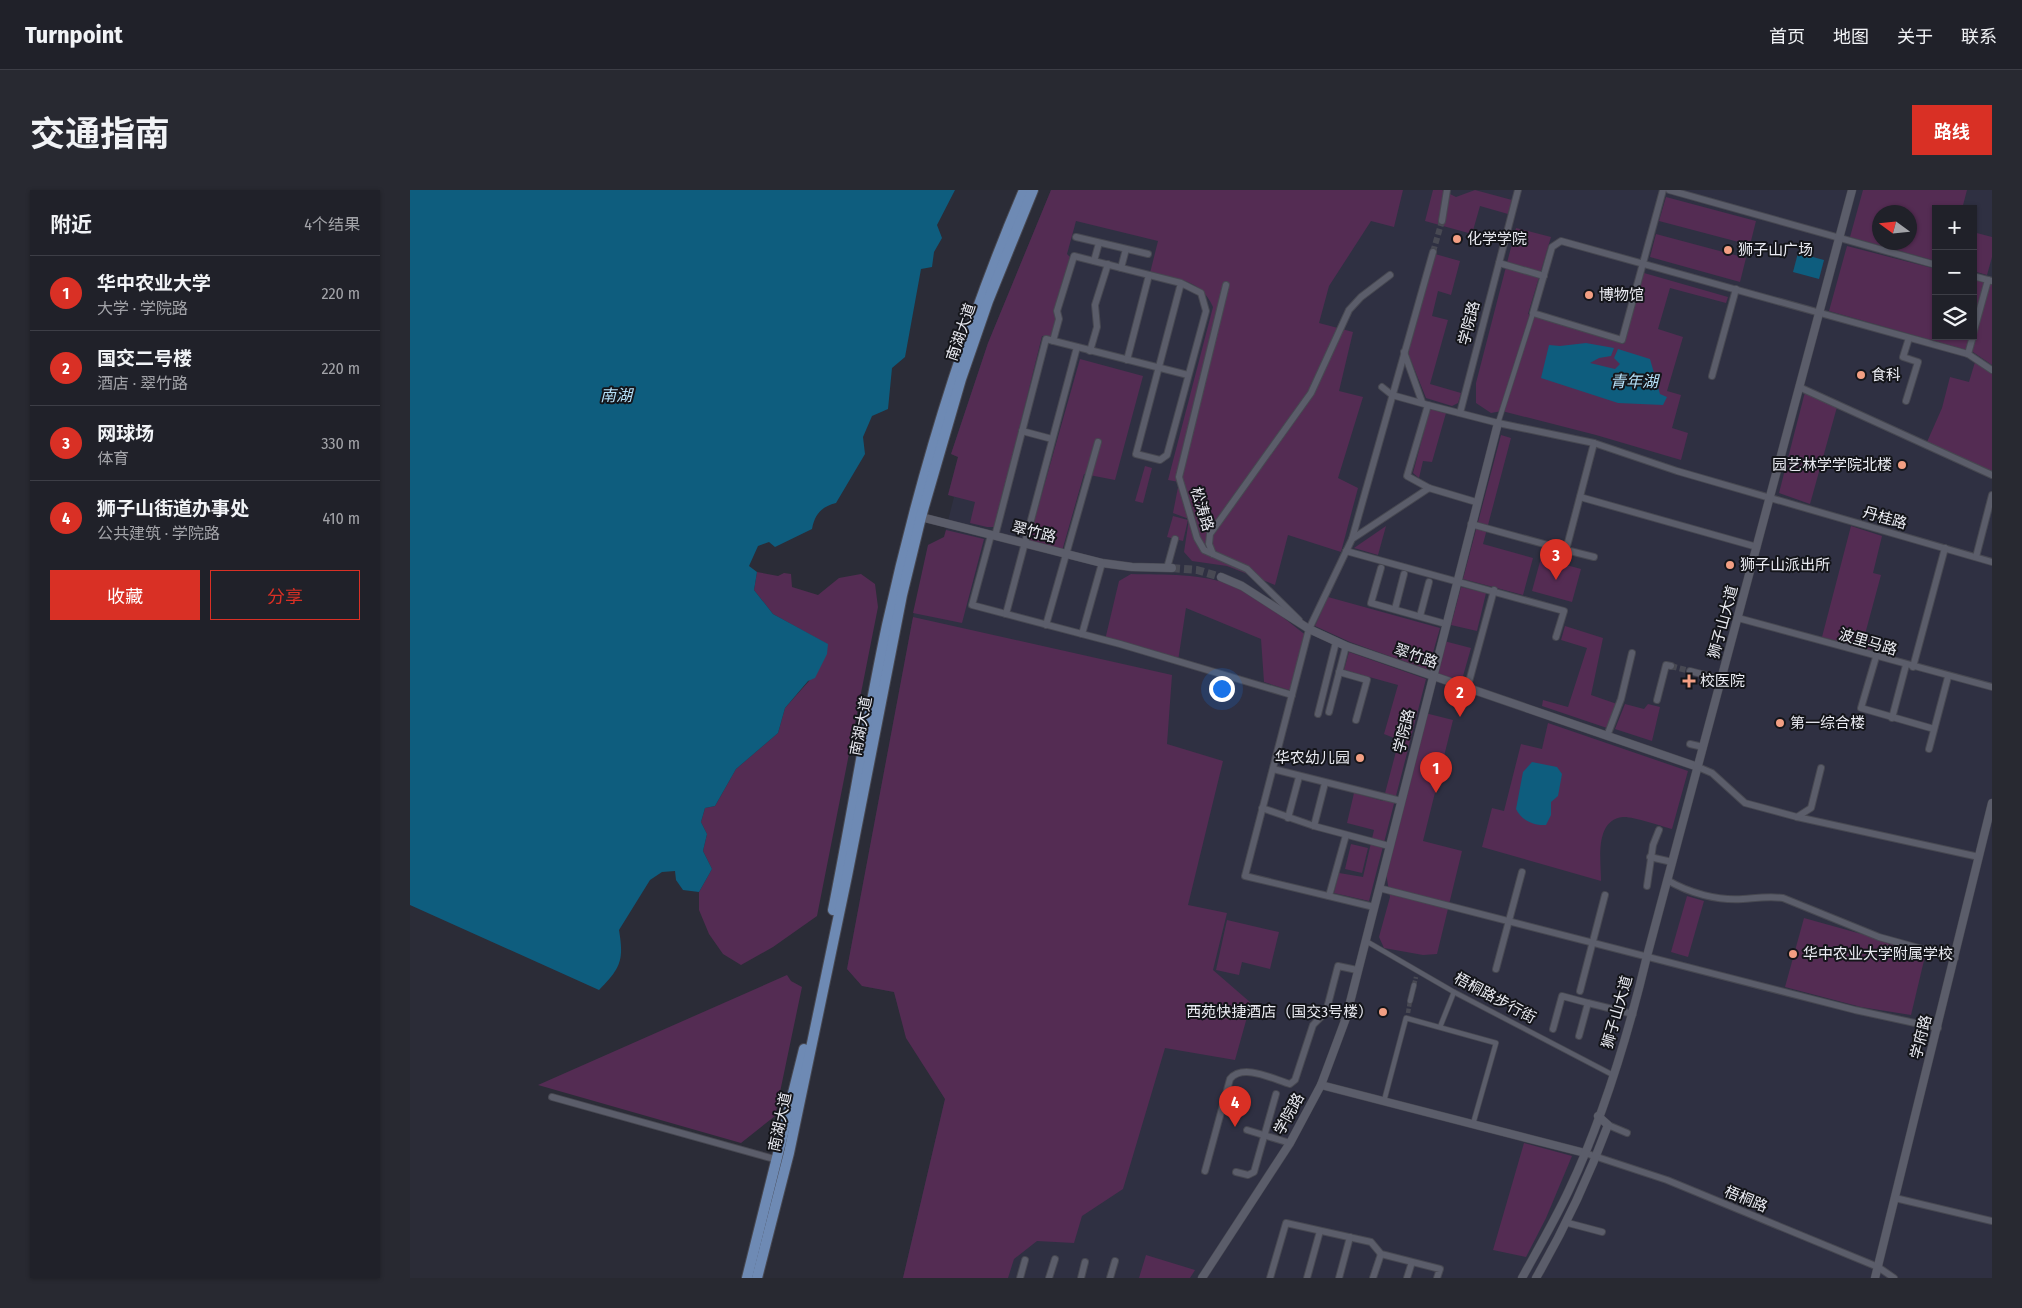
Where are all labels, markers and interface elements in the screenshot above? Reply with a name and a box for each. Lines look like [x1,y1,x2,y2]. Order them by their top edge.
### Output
text: Turnpoint [25,21,123,49]
text: 首页 [1769,26,1805,48]
text: 地图 [1833,26,1869,48]
text: 关于 [1897,26,1933,48]
text: 联系 [1961,26,1997,48]
button: 路线 [1912,105,1992,155]
text: 交通指南 [30,113,170,155]
north arrow [1872,205,1917,250]
map controls [1932,205,1977,340]
button: + [1932,205,1977,250]
text: 附近 [50,212,92,238]
text: 4个结果 [304,215,360,234]
place label: 化学学院 [1467,230,1527,248]
marker: 化学学院 [1451,233,1463,245]
place label: 狮子山广场 [1738,241,1813,259]
marker: 狮子山广场 [1722,244,1734,256]
button: − [1932,250,1977,295]
text: 华中农业大学 [97,272,211,295]
text: 1 [63,284,69,303]
text: 220 m [321,284,360,303]
place label: 博物馆 [1599,286,1644,304]
marker: 博物馆 [1583,289,1595,301]
button: layers [1932,295,1977,340]
text: 大学 · 学院路 [97,299,188,318]
street label: 学院路 [1455,299,1483,347]
street label: 南湖大道 [943,301,979,363]
text: 国交二号楼 [97,347,192,370]
text: 2 [62,359,70,378]
text: 220 m [321,359,360,378]
place label: 食科 [1871,366,1901,384]
marker: 食科 [1855,369,1867,381]
water label: 青年湖 [1610,372,1661,391]
text: 酒店 · 翠竹路 [97,374,188,393]
water label: 南湖 [600,386,635,405]
text: 网球场 [97,422,154,445]
text: 3 [62,434,70,453]
text: 330 m [321,434,360,453]
text: 体育 [97,449,129,468]
place label: 园艺林学学院北楼 [1772,456,1892,474]
marker: 园艺林学学院北楼 [1896,459,1908,471]
street label: 松涛路 [1187,485,1217,533]
text: 狮子山街道办事处 [97,497,249,520]
street label: 丹桂路 [1861,503,1909,533]
text: 4 [62,509,70,528]
text: 410 m [322,509,360,528]
street label: 翠竹路 [1010,518,1058,546]
text: 公共建筑 · 学院路 [97,524,220,543]
pin: 3 [1540,539,1572,580]
place label: 狮子山派出所 [1740,556,1830,574]
marker: 狮子山派出所 [1724,559,1736,571]
button: 收藏 [50,570,200,620]
button: 分享 [210,570,360,620]
street label: 狮子山大道 [1705,583,1741,661]
street label: 波里马路 [1837,625,1899,659]
street label: 翠竹路 [1392,640,1440,672]
place label: 校医院 [1700,672,1745,690]
marker: 校医院 [1682,674,1696,688]
your location [1209,676,1235,702]
pin: 2 [1444,676,1476,717]
street label: 南湖大道 [846,695,876,757]
street label: 学院路 [1390,707,1418,755]
place label: 第一综合楼 [1790,714,1865,732]
marker: 第一综合楼 [1774,717,1786,729]
place label: 华农幼儿园 [1275,749,1350,767]
marker: 华农幼儿园 [1354,752,1366,764]
pin: 1 [1420,752,1452,793]
place label: 华中农业大学附属学校 [1803,945,1953,963]
marker: 华中农业大学附属学校 [1787,948,1799,960]
street label: 梧桐路步行街 [1451,969,1539,1027]
street label: 狮子山大道 [1598,973,1636,1051]
place label: 西苑快捷酒店（国交3号楼） [1186,1003,1373,1021]
marker: 西苑快捷酒店（国交3号楼） [1377,1006,1389,1018]
street label: 学府路 [1907,1013,1935,1061]
pin: 4 [1219,1086,1251,1127]
street label: 学院路 [1270,1090,1308,1138]
street label: 南湖大道 [765,1091,795,1153]
street label: 梧桐路 [1722,1182,1770,1216]

